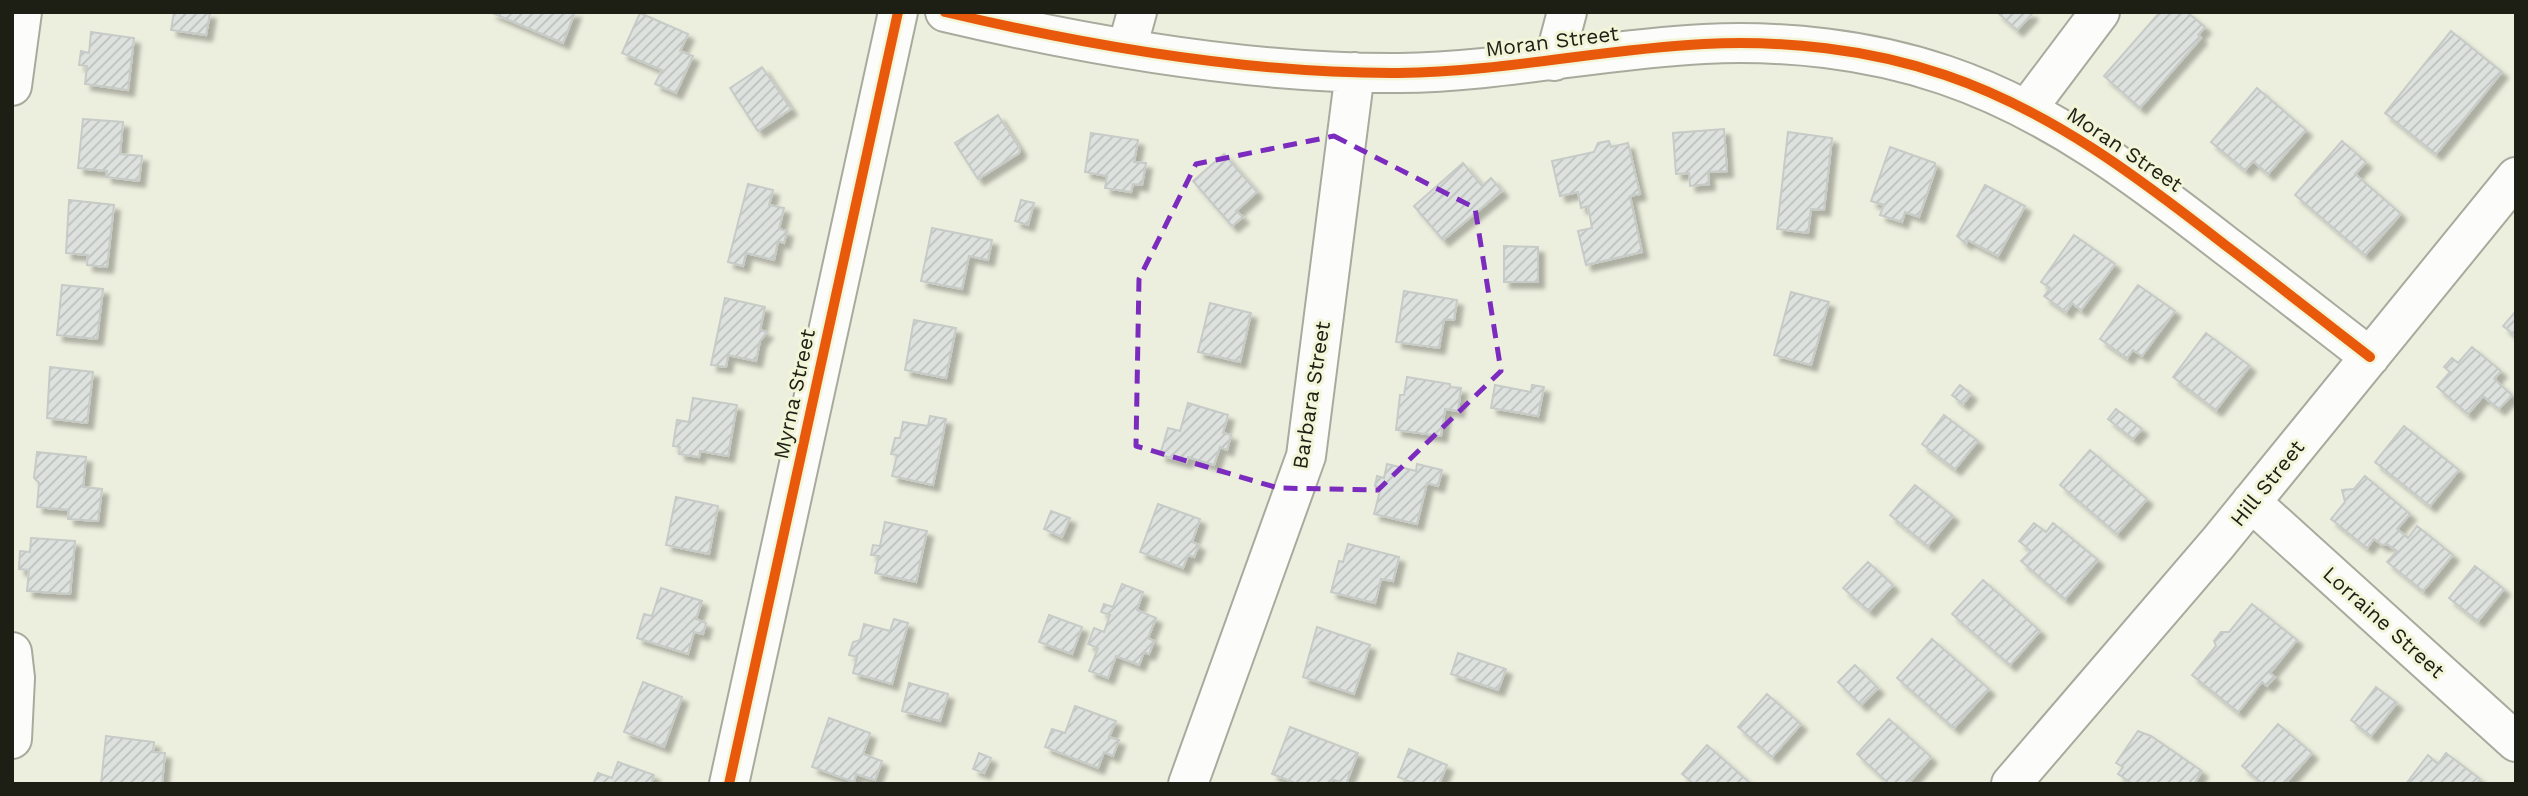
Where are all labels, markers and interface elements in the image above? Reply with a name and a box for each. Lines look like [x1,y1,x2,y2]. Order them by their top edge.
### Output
street label: Moran Street [1484,20,1620,62]
street label: Moran Street [2063,101,2188,197]
street label: Barbara Street [1287,319,1335,471]
street label: Myrna Street [768,327,820,461]
street label: Hill Street [2225,435,2309,531]
street label: Lorraine Street [2318,561,2450,683]

